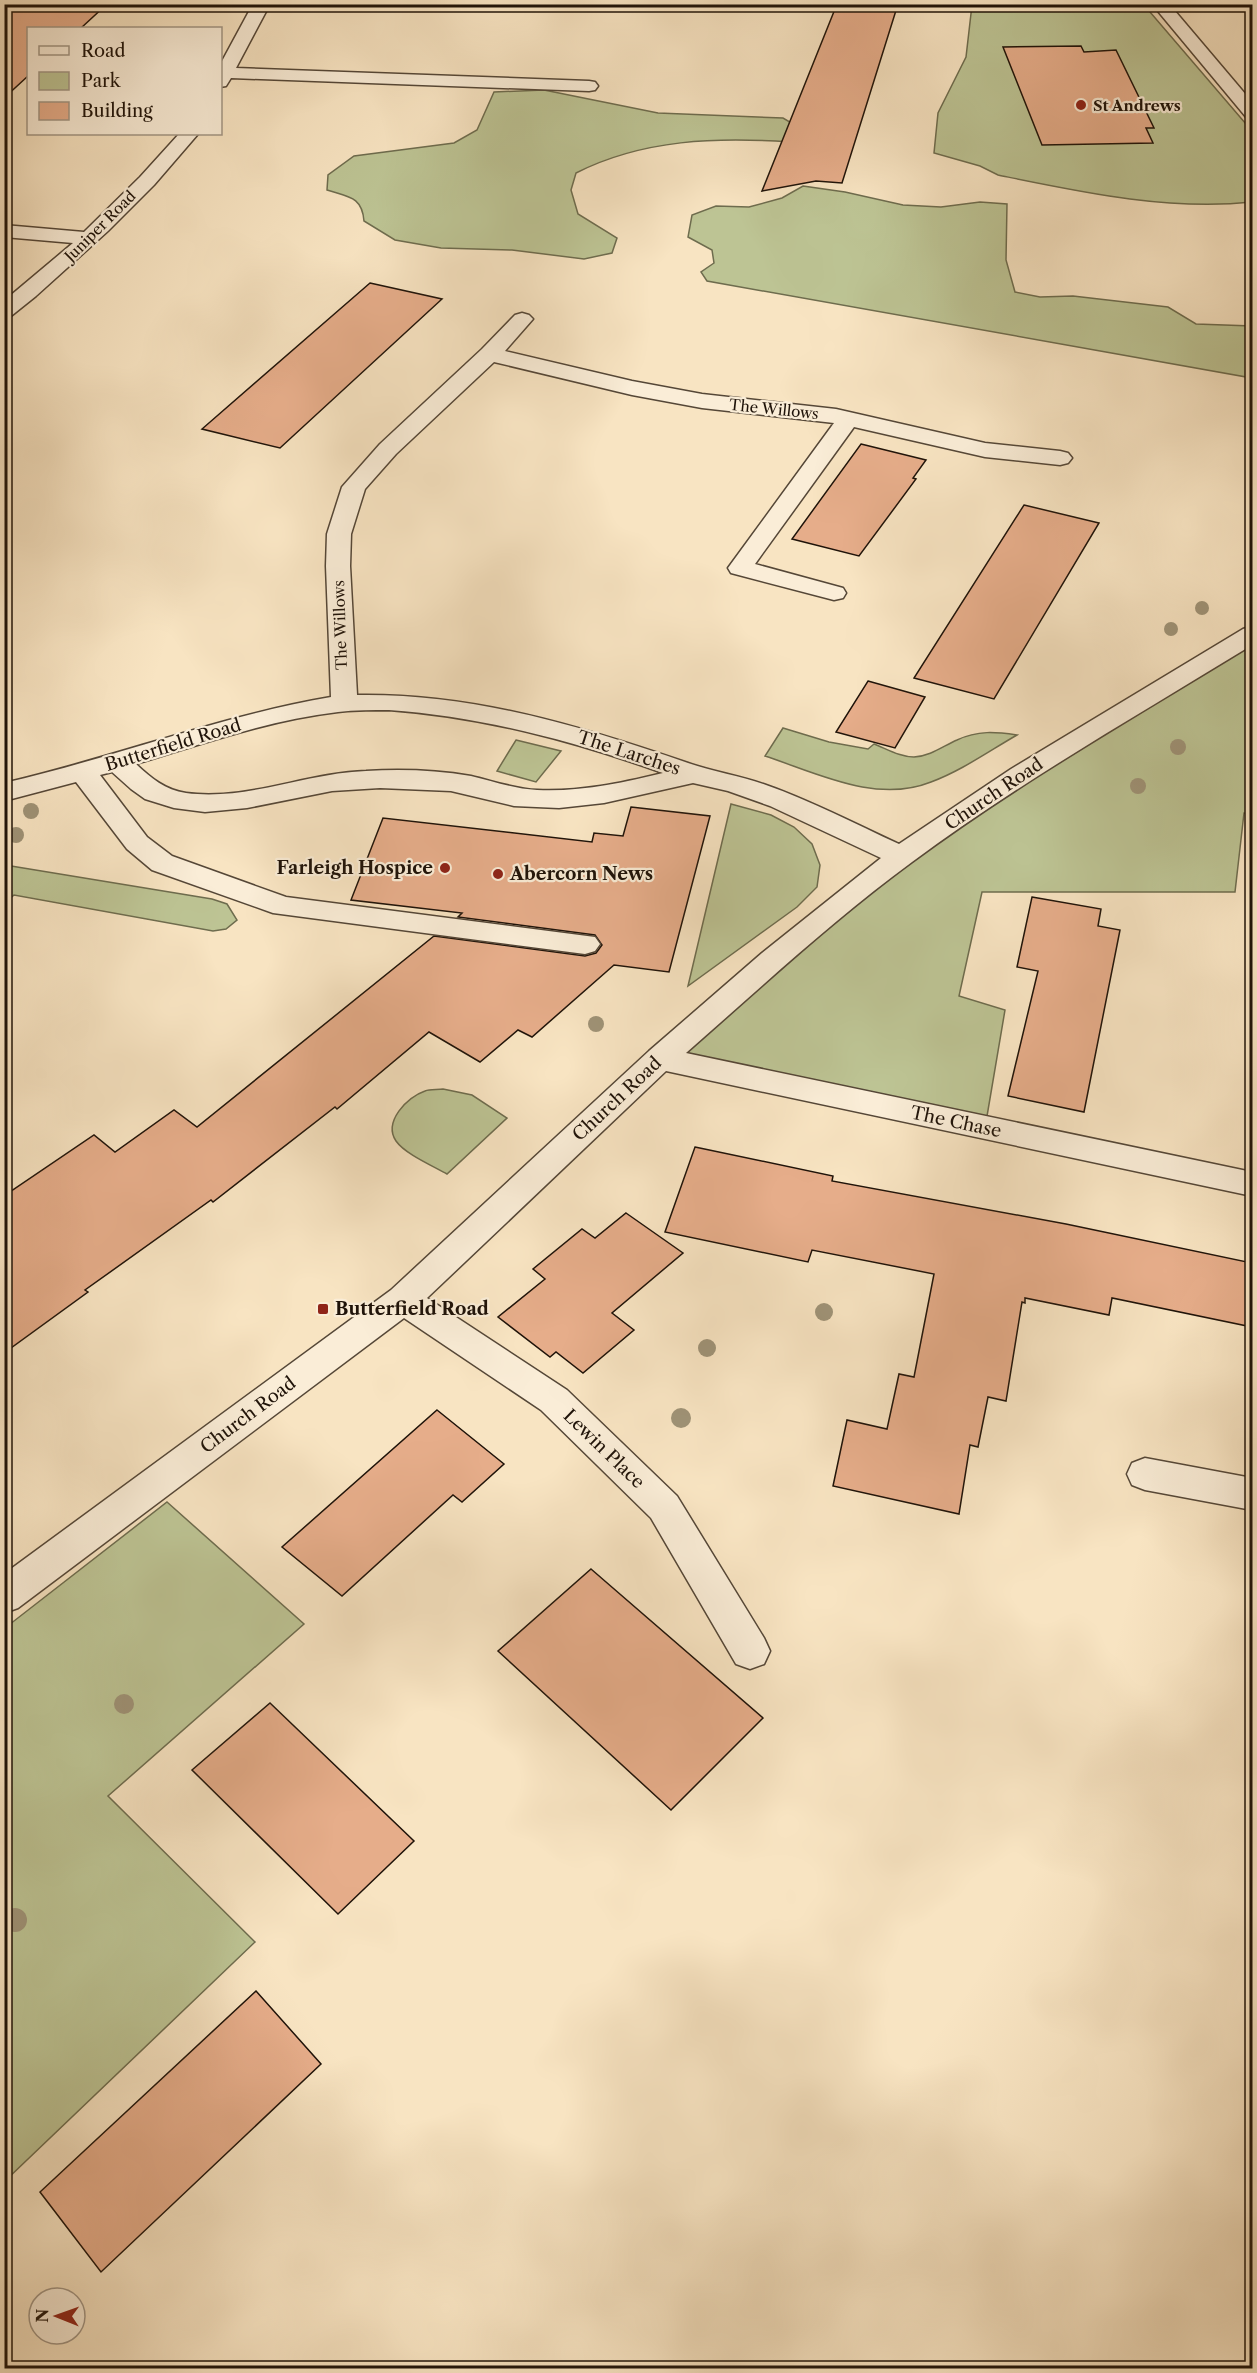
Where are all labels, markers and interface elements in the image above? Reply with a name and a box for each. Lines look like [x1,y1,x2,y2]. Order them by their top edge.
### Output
legend [27,27,222,135]
text: Road [81,40,126,62]
text: Park [81,70,122,92]
place label: St Andrews [1093,96,1181,115]
marker: St Andrews [1074,98,1088,112]
text: Building [81,100,153,122]
street label: Juniper Road [59,186,140,267]
street label: The Willows [728,395,820,423]
street label: The Willows [329,580,351,670]
street label: Butterfield Road [102,714,244,776]
street label: The Larches [575,726,683,780]
street label: Church Road [941,753,1047,835]
place label: Farleigh Hospice [277,857,433,879]
marker: Farleigh Hospice [438,861,452,875]
place label: Abercorn News [509,863,653,885]
marker: Abercorn News [491,867,505,881]
street label: Church Road [568,1052,666,1146]
street label: The Chase [909,1102,1003,1142]
place label: Butterfield Road [335,1298,489,1320]
marker: Butterfield Road [316,1302,330,1316]
street label: Church Road [196,1372,300,1458]
street label: Lewin Place [559,1405,649,1493]
north arrow [27,2286,87,2346]
text: N [32,2309,52,2323]

